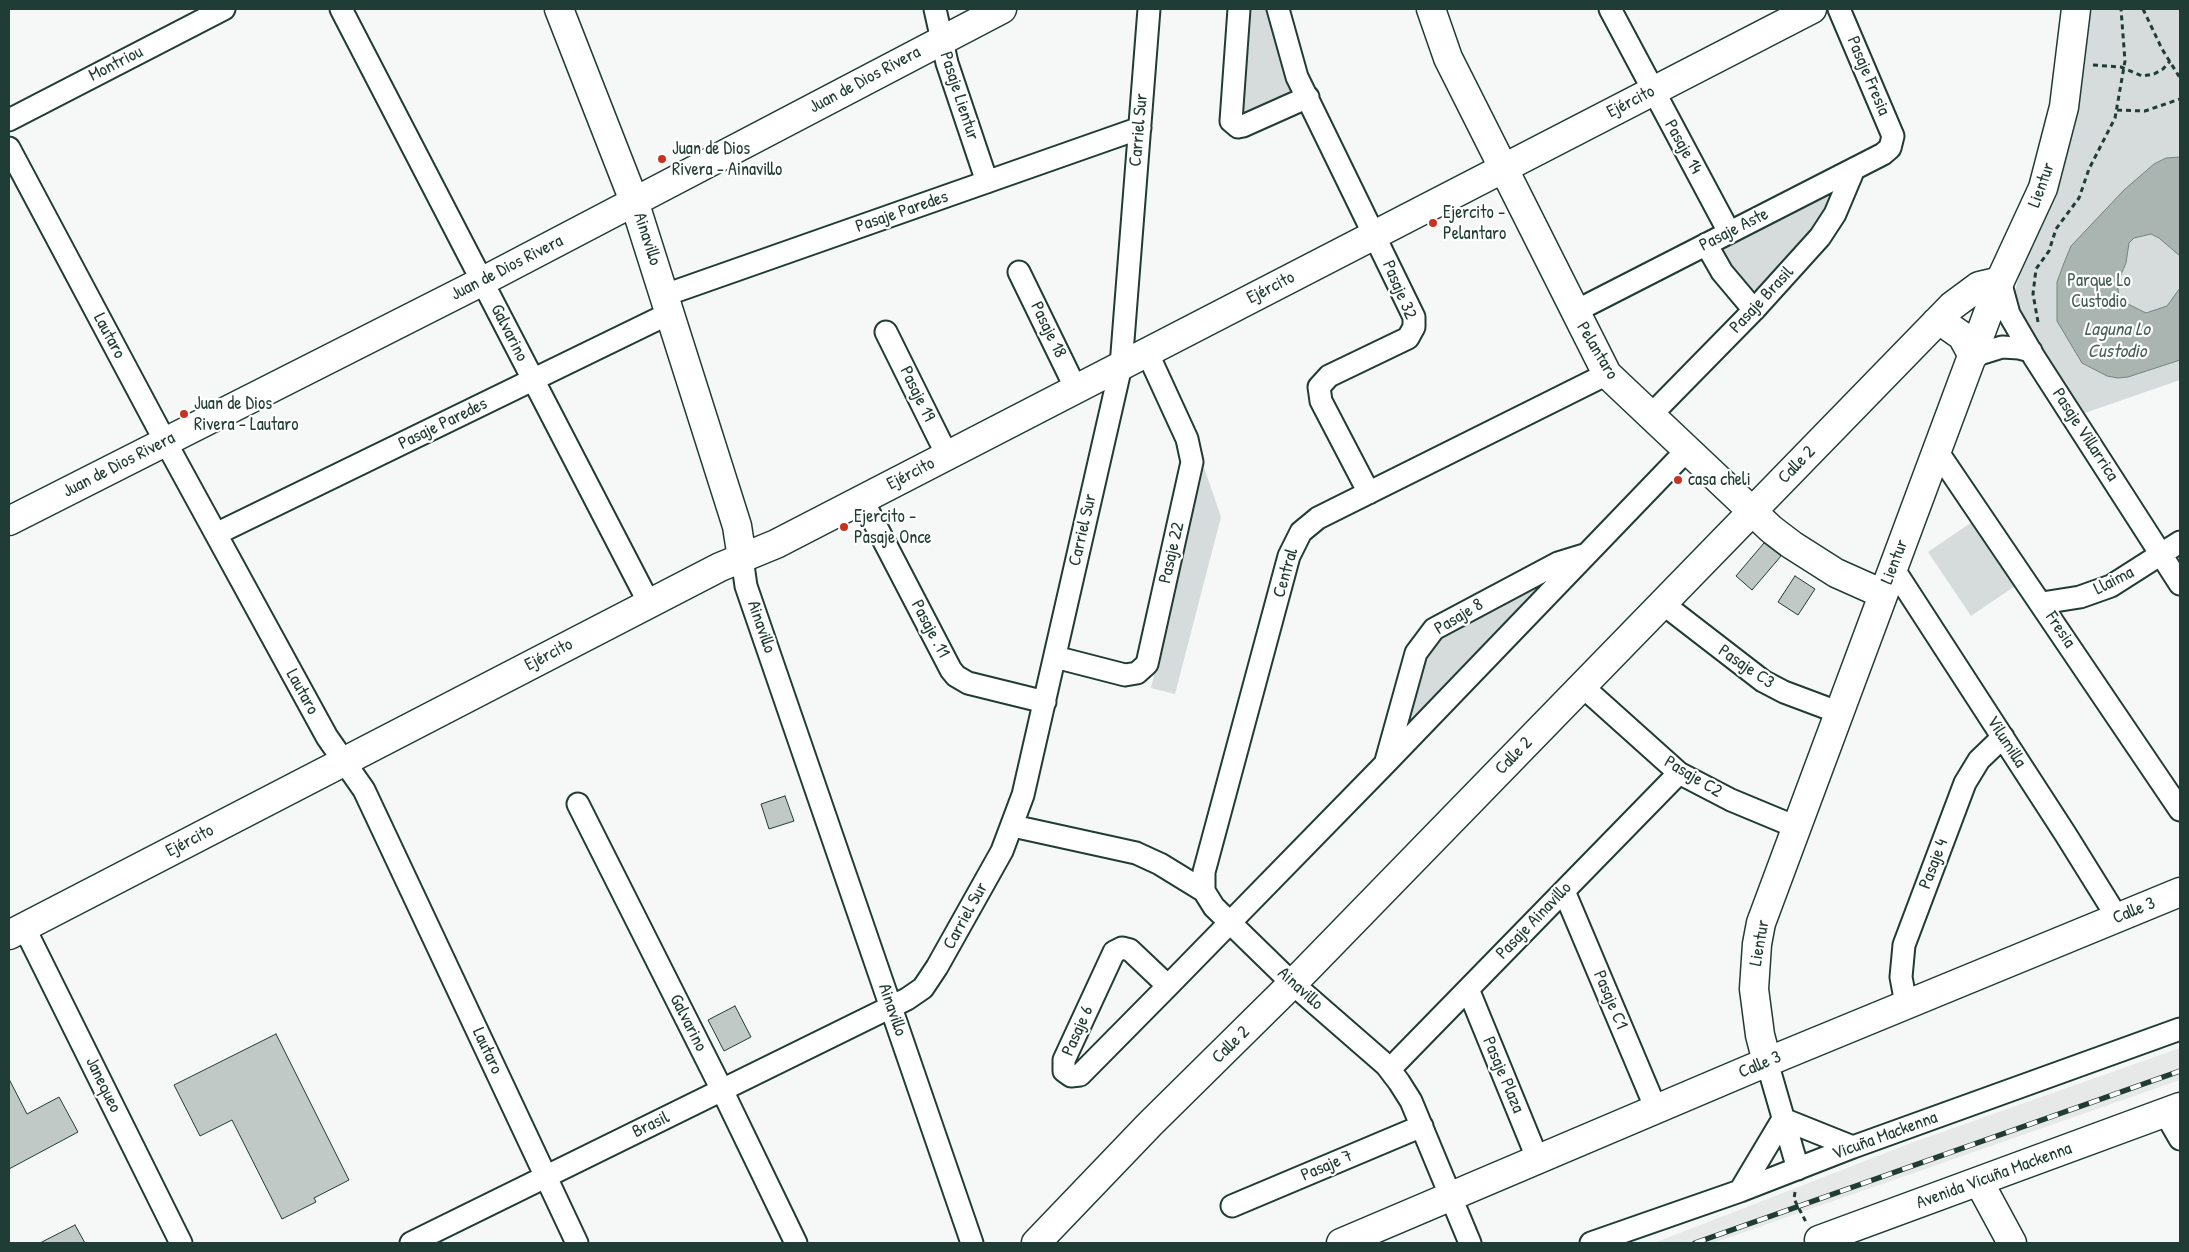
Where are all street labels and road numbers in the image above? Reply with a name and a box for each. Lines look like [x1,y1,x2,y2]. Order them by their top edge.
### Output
street label: Pasaje Fresia [1842,33,1894,119]
street label: Montriou [85,41,147,87]
street label: Juan de Dios Rivera [806,42,924,118]
street label: Pasaje Lientur [935,49,983,143]
street label: Ejército [1603,81,1659,123]
street label: Carriel Sur [1125,93,1153,167]
street label: Pasaje 14 [1659,116,1707,178]
street label: Lientur [2024,160,2060,210]
street label: Pasaje Paredes [853,186,951,238]
street label: Pasaje Aste [1696,204,1772,256]
street label: Ainavillo [628,210,666,268]
street label: Juan de Dios Rivera [447,230,567,306]
street label: Pasaje 32 [1377,257,1421,323]
street label: Pasaje Brasil [1725,262,1799,338]
street label: Ejército [1243,267,1299,309]
street label: Pasaje 18 [1025,298,1071,362]
street label: Galvarino [486,301,532,365]
street label: Lautaro [88,310,130,362]
street label: Pelantaro [1571,318,1623,384]
street label: Pasaje 19 [894,363,940,425]
street label: Pasaje Villarrica [2047,385,2123,485]
street label: Pasaje Paredes [395,393,491,455]
street label: Juan de Dios Rivera [59,427,179,503]
street label: Calle 2 [1774,442,1820,488]
street label: Ejército [883,453,939,495]
street label: Carriel Sur [1064,492,1102,568]
street label: Pasaje 22 [1154,520,1190,586]
street label: Lientur [1877,536,1913,588]
street label: Central [1269,546,1303,600]
street label: Llaima [2090,562,2138,600]
street label: Pasaje 8 [1431,594,1487,640]
street label: Pasaje .11 [906,596,954,662]
street label: Ainavillo [742,598,780,656]
street label: Fresia [2040,608,2080,652]
street label: Ejército [521,634,577,676]
street label: Pasaje C3 [1714,640,1778,694]
street label: Lautaro [281,666,323,718]
street label: Vilumilla [1981,712,2031,772]
street label: Calle 2 [1491,733,1537,779]
street label: Pasaje C2 [1660,751,1726,803]
street label: Ejército [162,820,218,862]
street label: Pasaje 4 [1915,836,1953,892]
street label: Pasaje Ainavillo [1492,878,1576,964]
street label: Carriel Sur [939,879,993,953]
street label: Calle 3 [2110,893,2158,929]
street label: Lientur [1745,918,1775,968]
street label: Ainavillo [1273,963,1327,1015]
street label: Pasaje C1 [1588,967,1632,1033]
street label: Ainavillo [873,981,911,1039]
street label: Galvarino [665,991,711,1055]
street label: Pasaje 6 [1057,1003,1099,1059]
street label: Calle 2 [1208,1022,1254,1068]
street label: Lautaro [467,1025,507,1077]
street label: Pasaje Plaza [1477,1034,1529,1116]
street label: Calle 3 [1736,1046,1784,1084]
street label: Janequeo [80,1054,126,1116]
street label: Brasil [629,1107,673,1143]
street label: Vicuña Mackenna [1829,1107,1941,1165]
street label: Avenida Vicuña Mackenna [1913,1138,2075,1214]
street label: Pasaje 7 [1298,1145,1356,1187]

